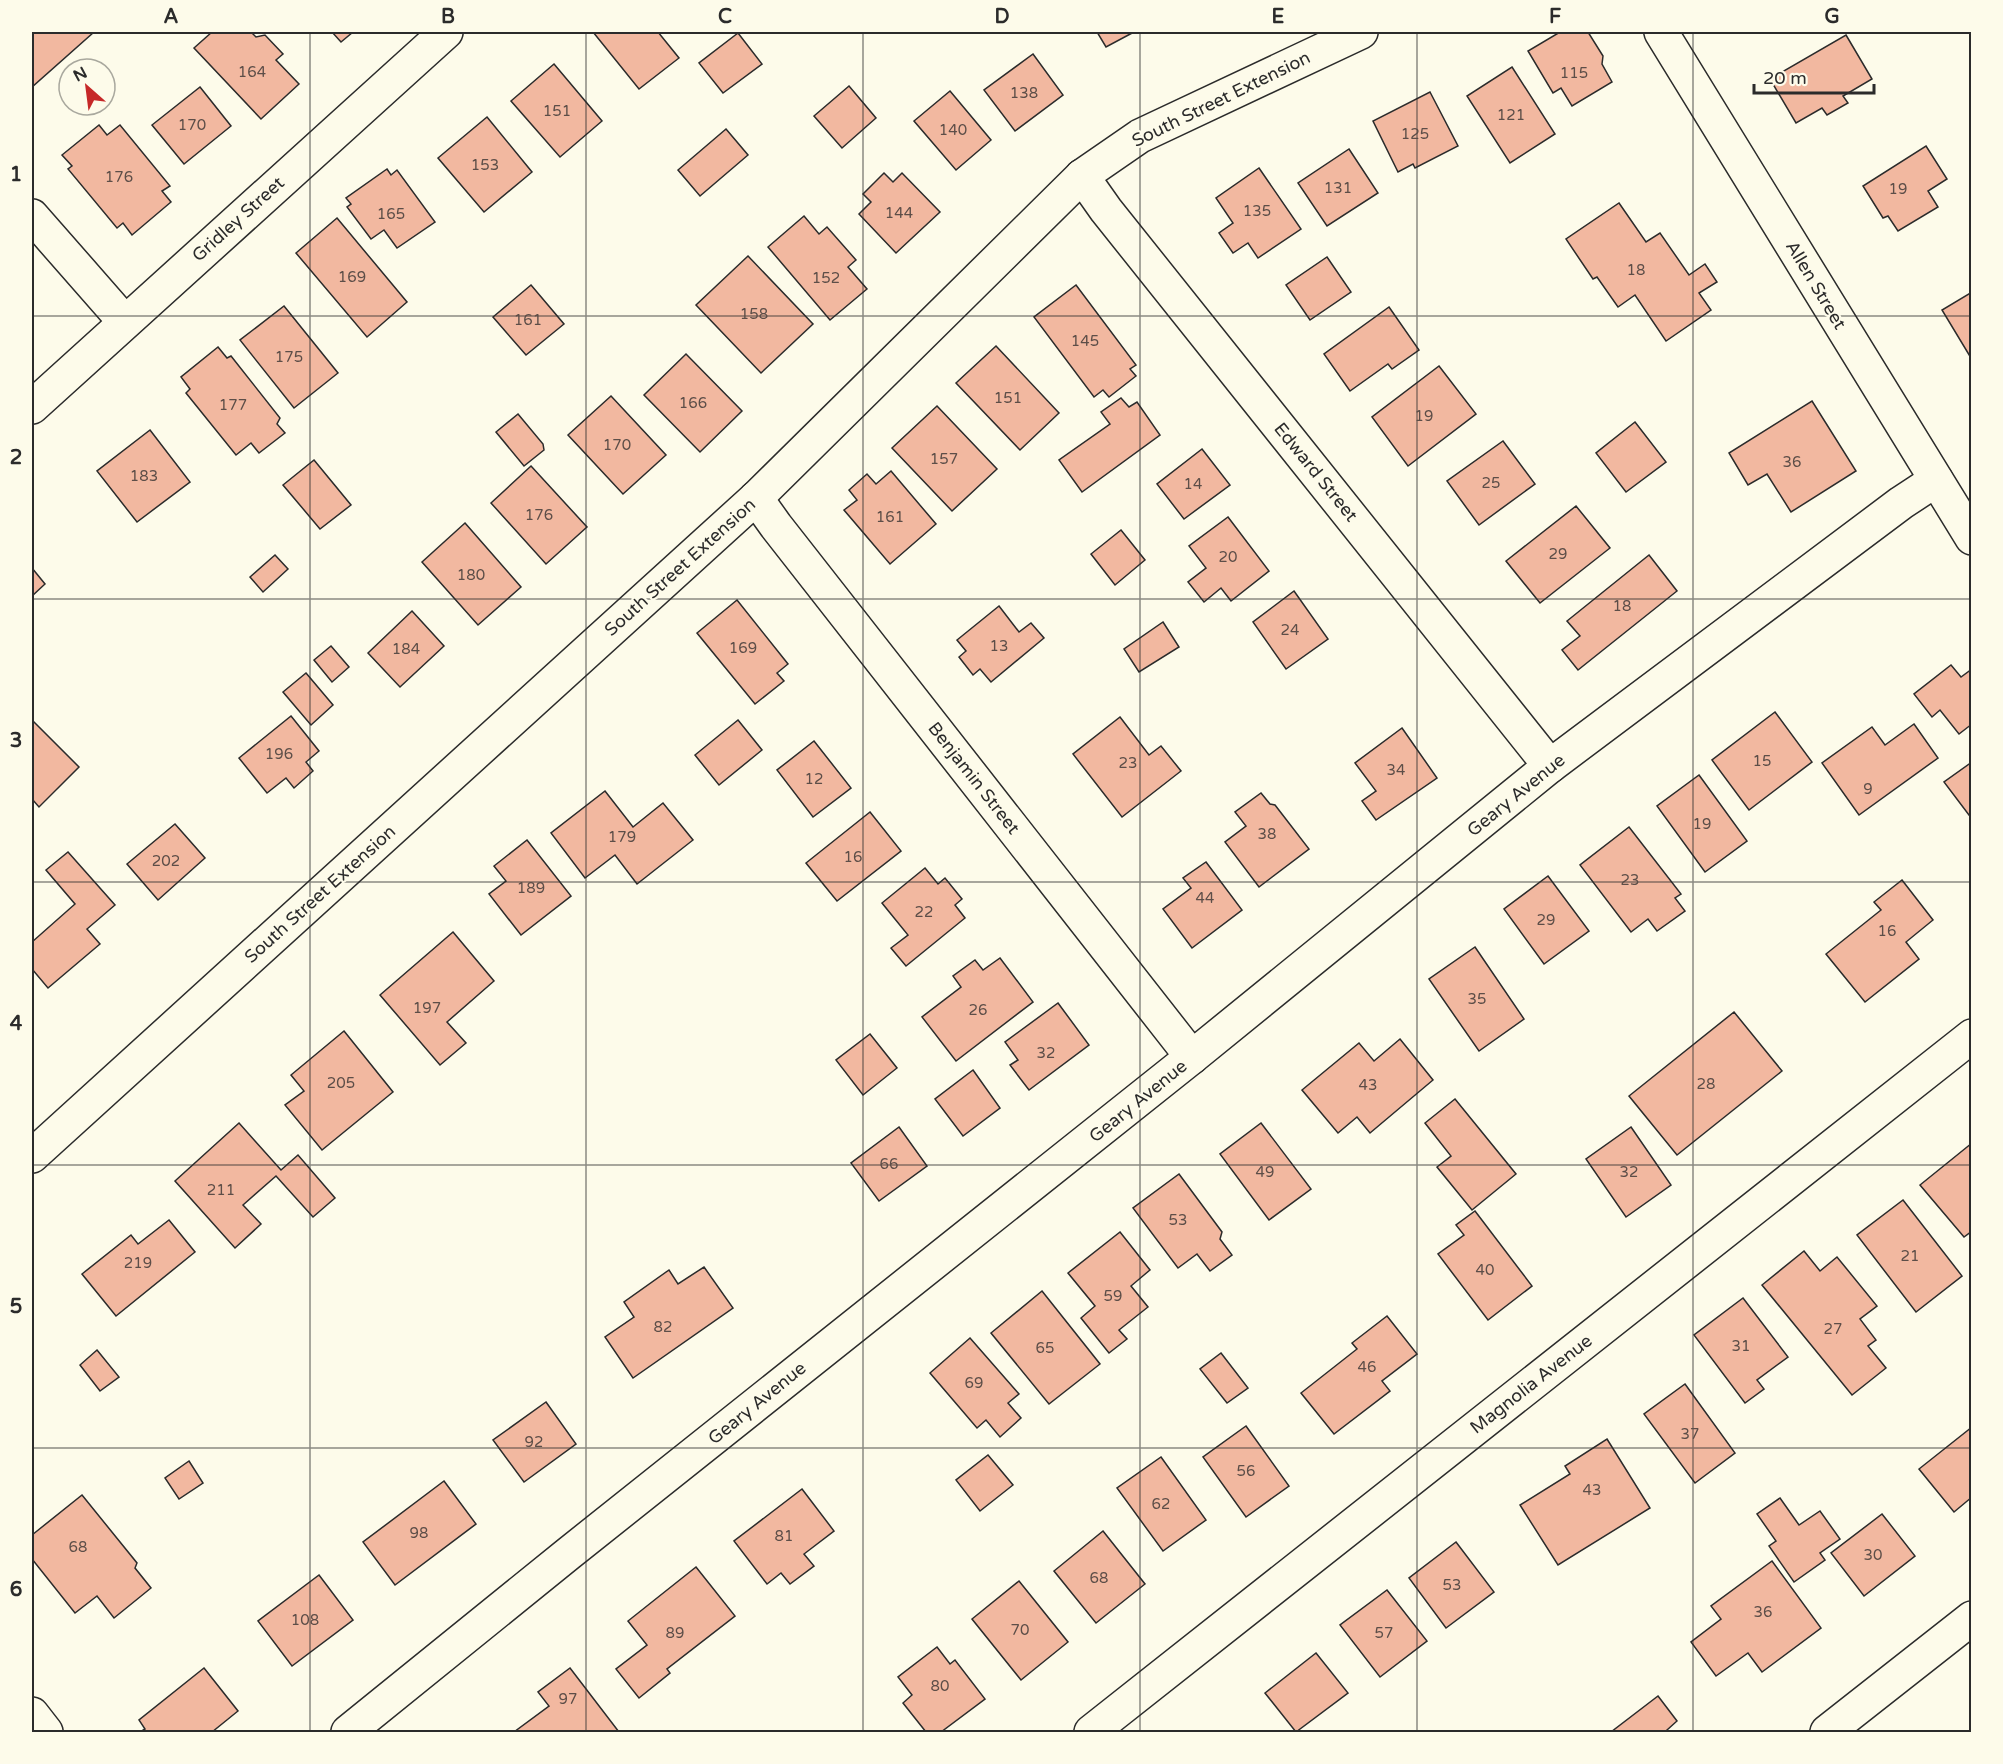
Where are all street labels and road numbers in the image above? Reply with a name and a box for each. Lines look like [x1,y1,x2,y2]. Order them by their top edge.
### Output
street label: South Street Extension [1128,46,1314,152]
street label: Gridley Street [187,172,289,266]
street label: Allen Street [1781,237,1851,333]
street label: Edward Street [1269,418,1363,526]
street label: South Street Extension [600,493,760,641]
street label: Benjamin Street [923,718,1025,839]
street label: Geary Avenue [1463,749,1569,841]
street label: South Street Extension [240,820,400,968]
street label: Geary Avenue [1085,1055,1191,1147]
street label: Magnolia Avenue [1466,1329,1596,1439]
street label: Geary Avenue [704,1357,810,1449]

